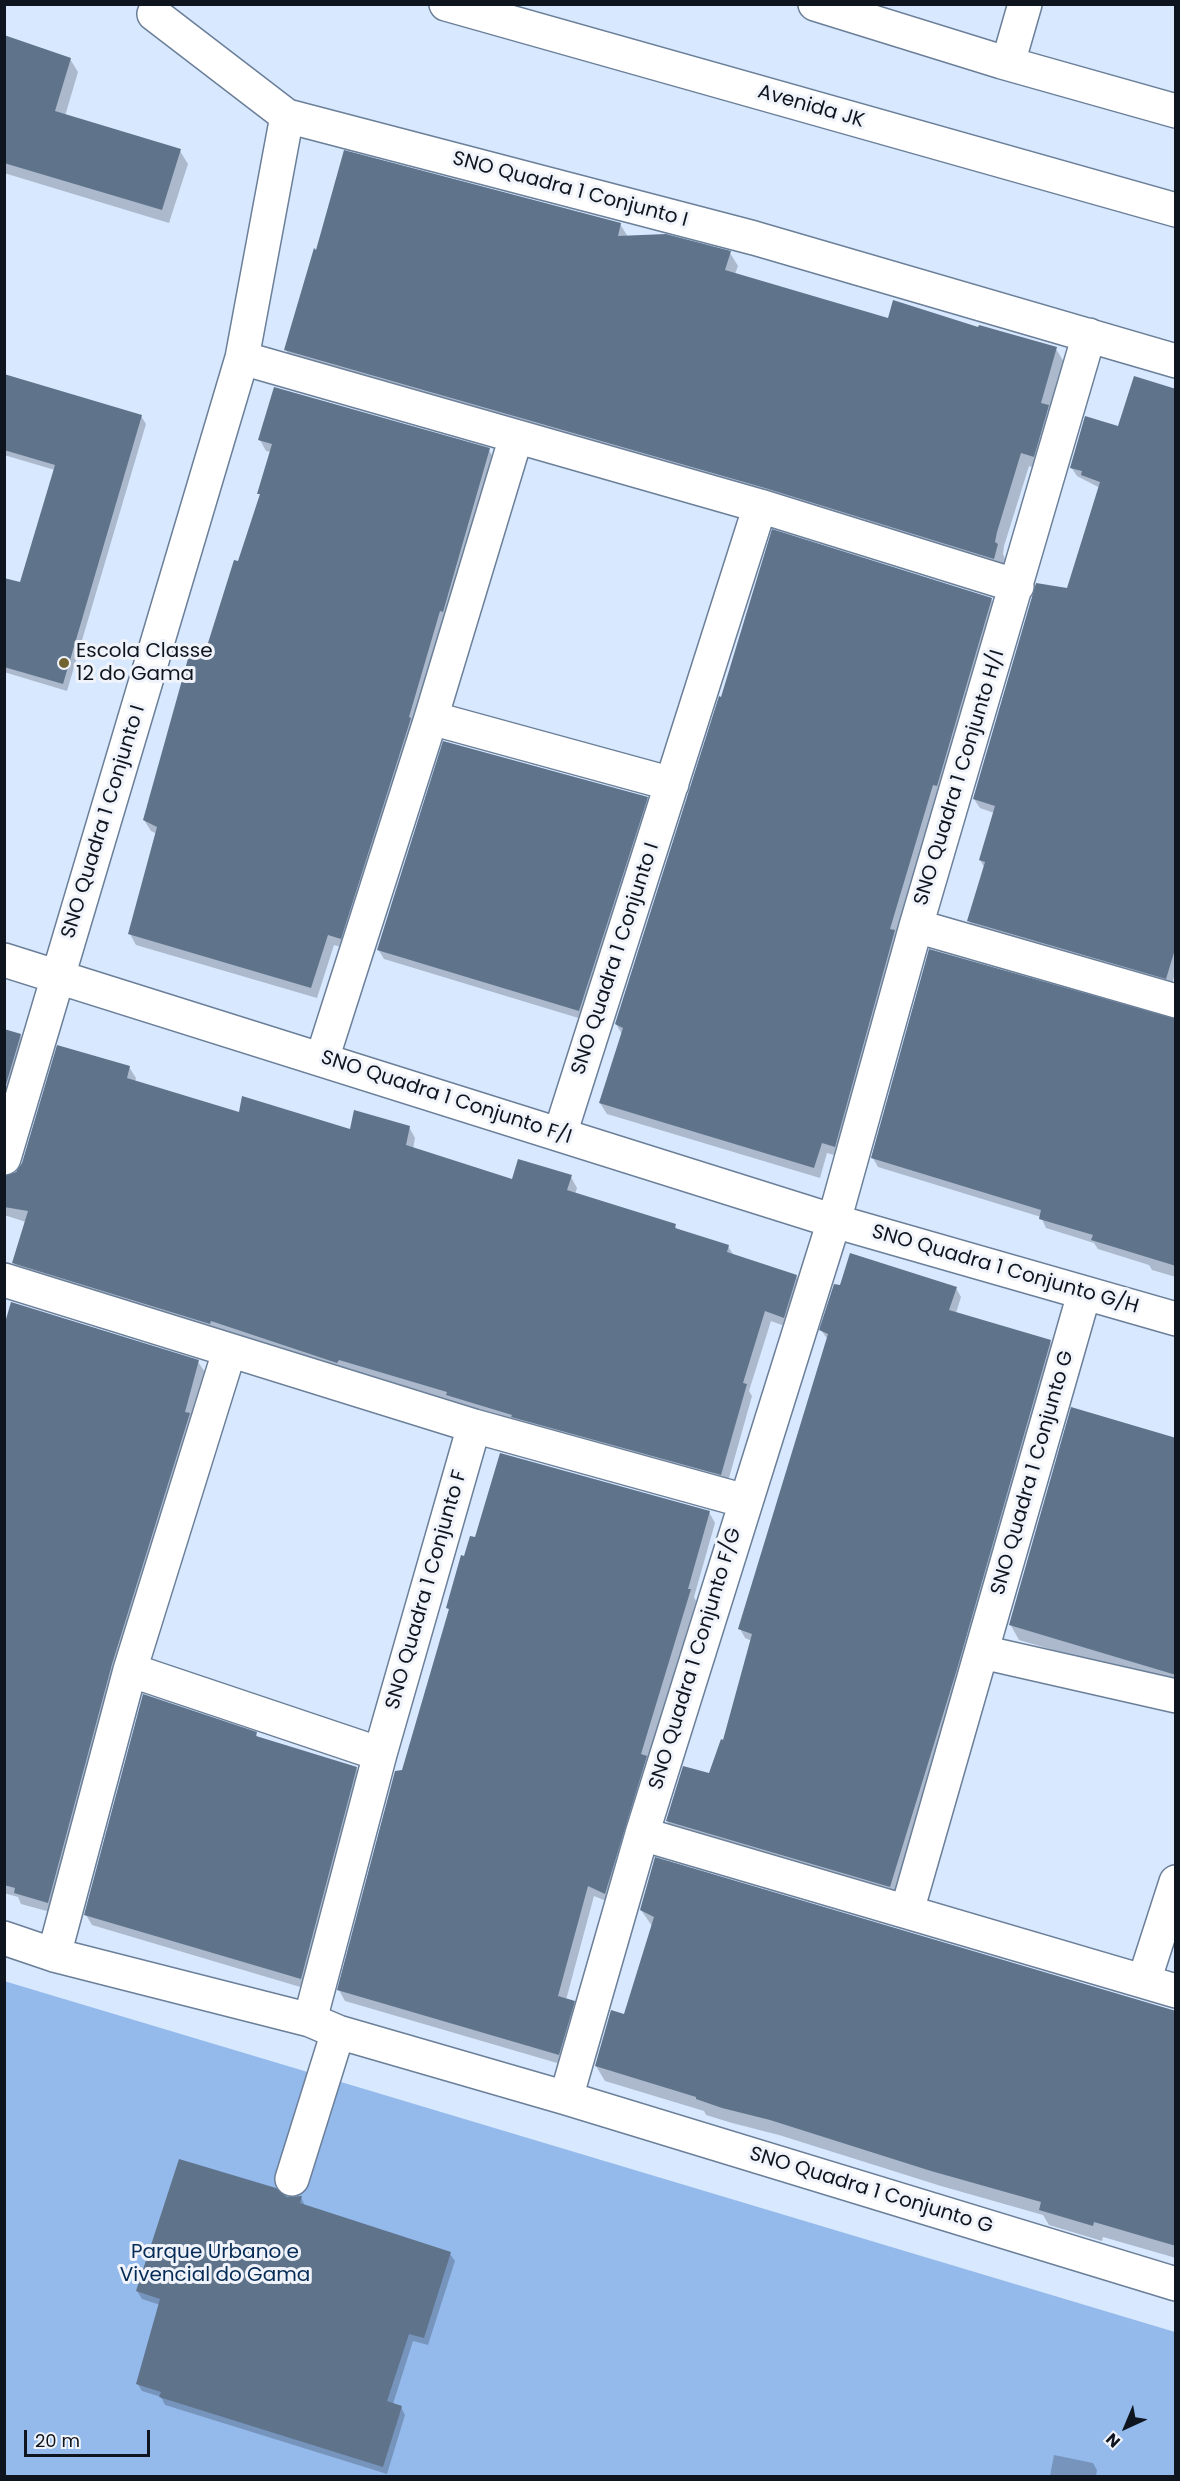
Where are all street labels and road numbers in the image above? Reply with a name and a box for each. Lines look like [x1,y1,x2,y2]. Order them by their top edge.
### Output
street label: Avenida JK [755,80,867,134]
street label: SNO Quadra 1 Conjunto I [450,147,690,233]
street label: SNO Quadra 1 Conjunto H/I [910,647,1010,909]
street label: SNO Quadra 1 Conjunto I [57,703,151,941]
street label: SNO Quadra 1 Conjunto I [567,840,665,1078]
street label: SNO Quadra 1 Conjunto F/I [318,1046,574,1150]
street label: SNO Quadra 1 Conjunto G/H [869,1220,1141,1320]
street label: SNO Quadra 1 Conjunto G [987,1348,1079,1598]
street label: SNO Quadra 1 Conjunto F [381,1468,473,1712]
street label: SNO Quadra 1 Conjunto F/G [645,1525,747,1793]
street label: SNO Quadra 1 Conjunto G [746,2143,996,2239]

